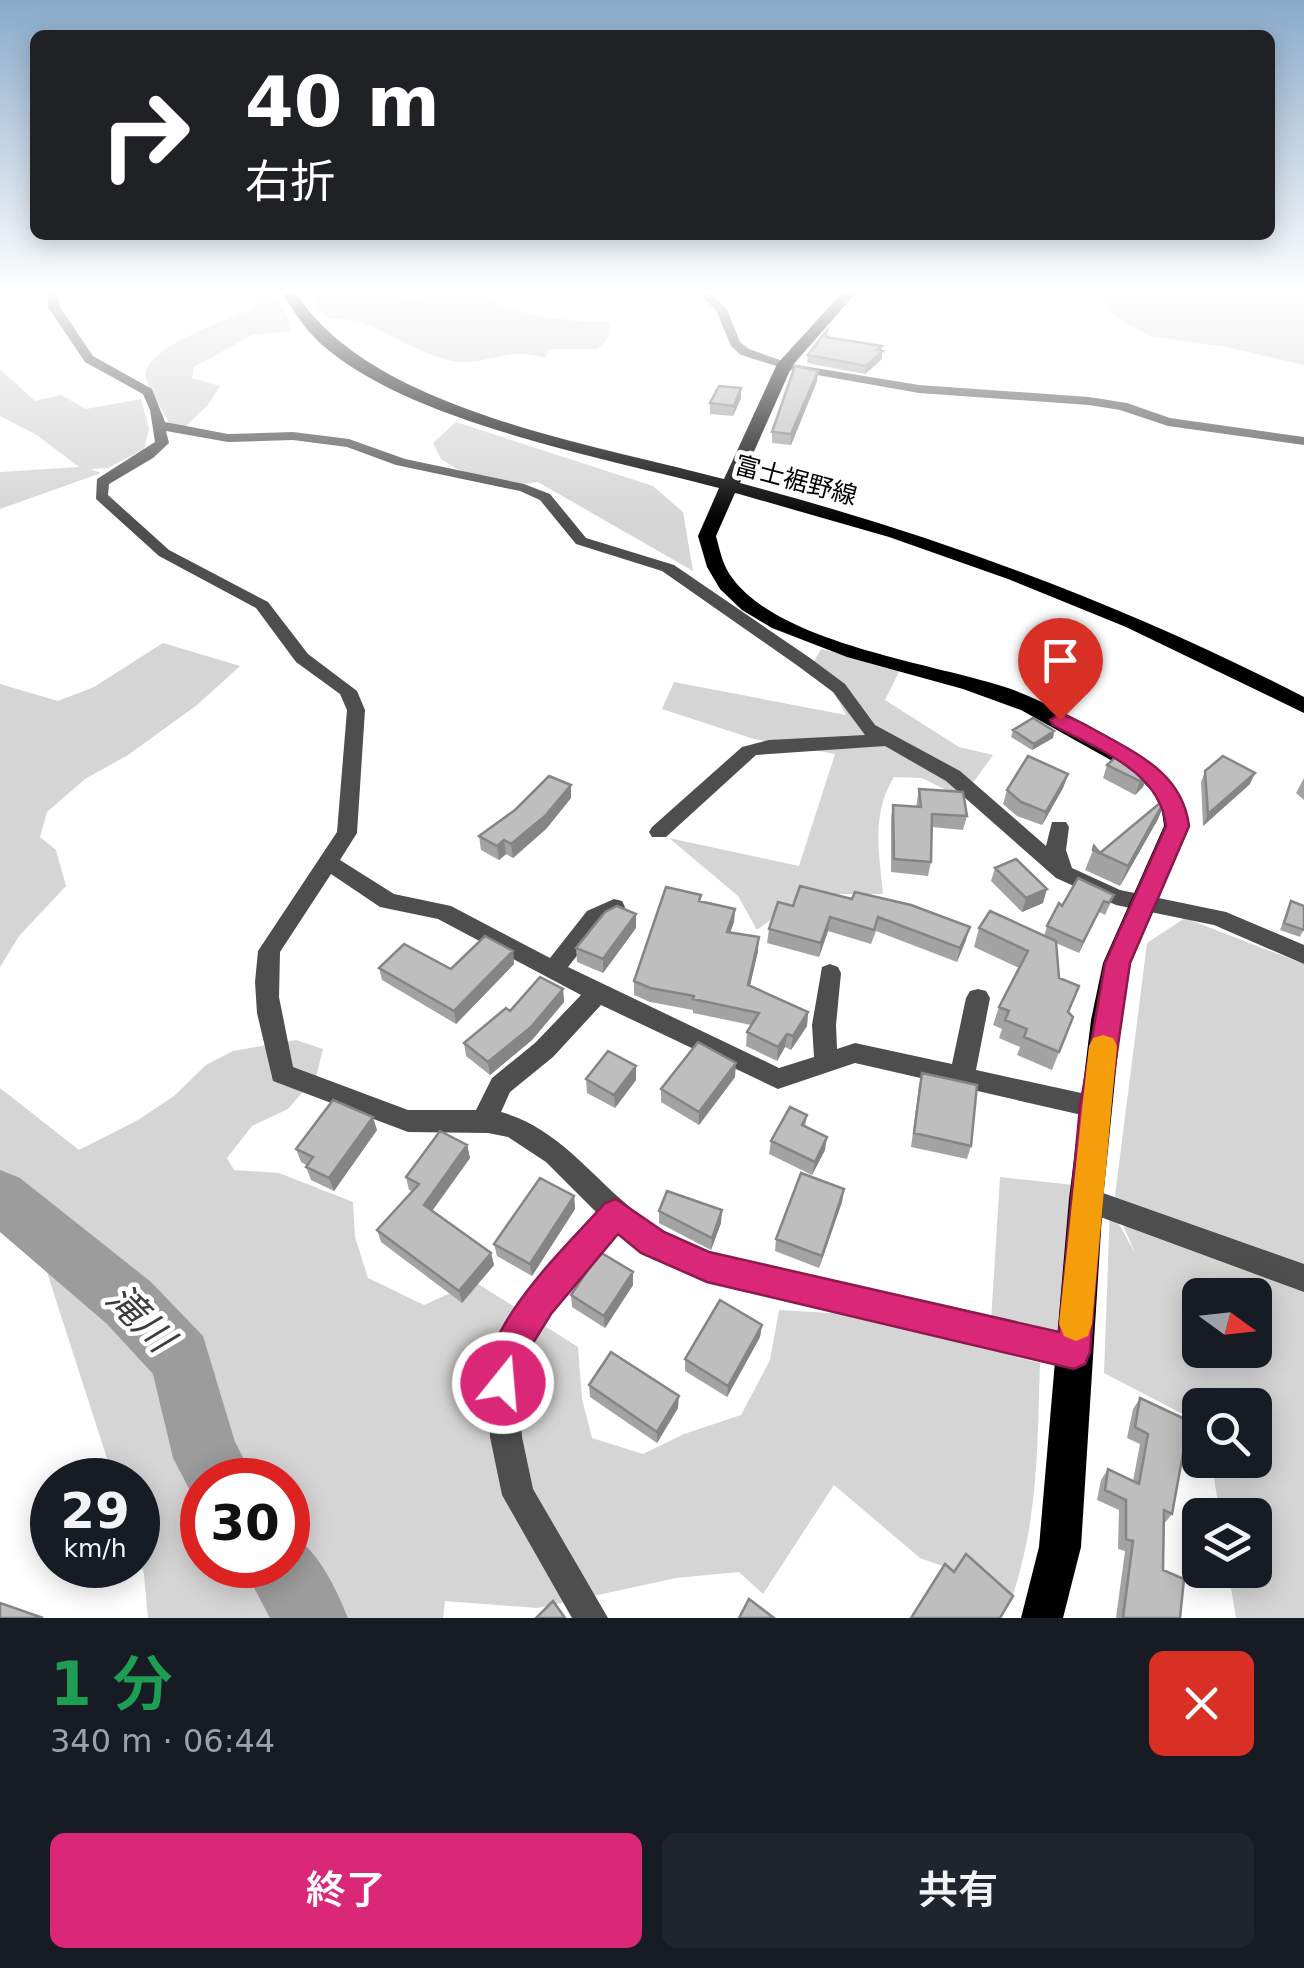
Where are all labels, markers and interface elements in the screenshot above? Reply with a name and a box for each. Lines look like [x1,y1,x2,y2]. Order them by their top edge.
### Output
text: 40 m [245,61,440,143]
icon: right [80,70,210,200]
text: 右折 [245,155,335,208]
street label: 富士裾野線 [732,450,860,511]
pin [1018,618,1103,721]
icon: arrive [1033,633,1088,688]
water label: 滝川 [98,1276,185,1363]
north arrow [1182,1278,1272,1368]
map controls [1182,1278,1272,1588]
position arrow [451,1331,555,1435]
button: search [1182,1388,1272,1478]
speed limit sign: 30 [180,1458,310,1588]
text: 29 [60,1482,130,1540]
button: layers [1182,1498,1272,1588]
text: km/h [63,1534,127,1563]
text: 1 分 [50,1649,173,1719]
button: close [1149,1651,1254,1756]
text: 340 m · 06:44 [50,1722,275,1760]
button: 終了 [50,1833,642,1948]
button: 共有 [662,1833,1254,1948]

